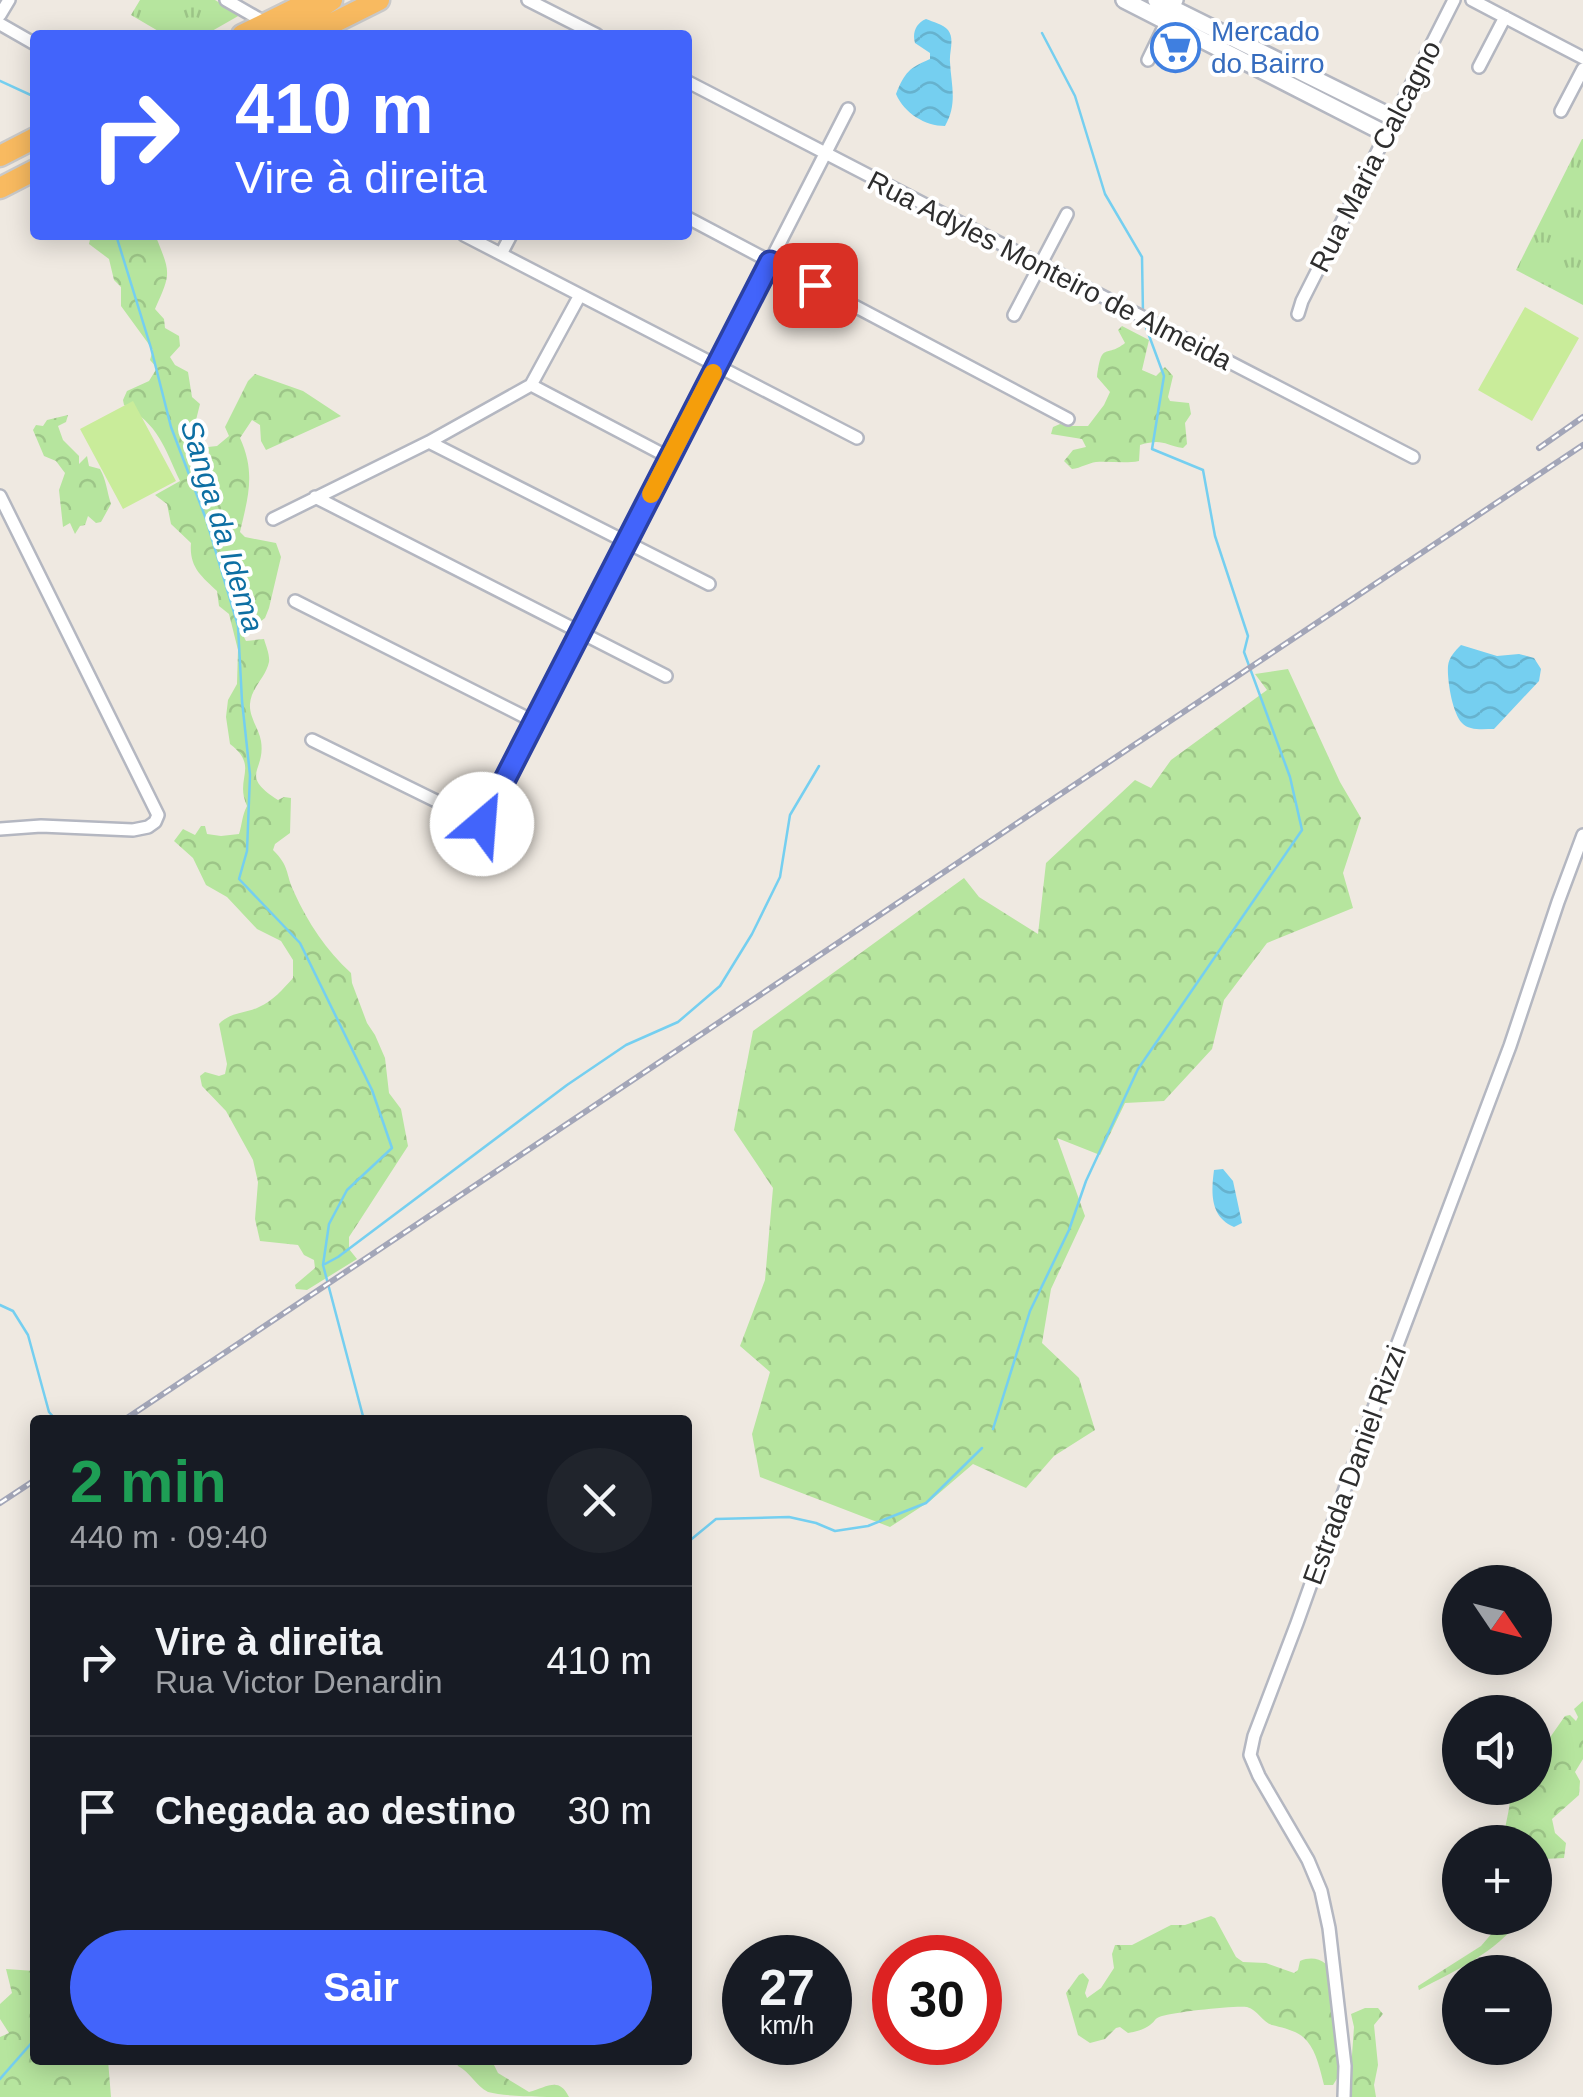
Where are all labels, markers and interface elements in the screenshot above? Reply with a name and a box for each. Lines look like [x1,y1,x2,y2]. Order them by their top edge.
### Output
place label: Mercado do Bairro [1211,16,1325,79]
supermarket icon: Mercado do Bairro [1150,21,1202,73]
street label: Rua Maria Calcagno [1304,35,1447,277]
icon: right [70,70,200,200]
text: 410 m [235,70,433,148]
text: Vire à direita [235,152,487,203]
street label: Rua Adyles Monteiro de Almeida [862,165,1237,376]
pin [773,243,858,328]
icon: arrive [788,258,843,313]
water label: Sanga da Idema [175,416,270,636]
position arrow [430,772,534,876]
street label: Estrada Daniel Rizzi [1297,1341,1412,1589]
text: 2 min [70,1448,227,1515]
button: close [547,1448,652,1553]
text: 440 m · 09:40 [70,1519,267,1555]
north arrow [1442,1565,1552,1675]
map controls [1442,1565,1552,2065]
text: Vire à direita [155,1621,382,1663]
icon: right [70,1634,125,1689]
text: 410 m [546,1640,652,1682]
text: Rua Victor Denardin [155,1664,443,1700]
button: sound [1442,1695,1552,1805]
icon: arrive [70,1784,125,1839]
text: Chegada ao destino [155,1790,516,1832]
text: 30 m [568,1790,652,1832]
button: + [1442,1825,1552,1935]
button: Sair [70,1930,652,2045]
speed limit sign: 30 [872,1935,1002,2065]
button: − [1442,1955,1552,2065]
text: 27 [759,1960,815,2016]
text: km/h [760,2011,814,2039]

